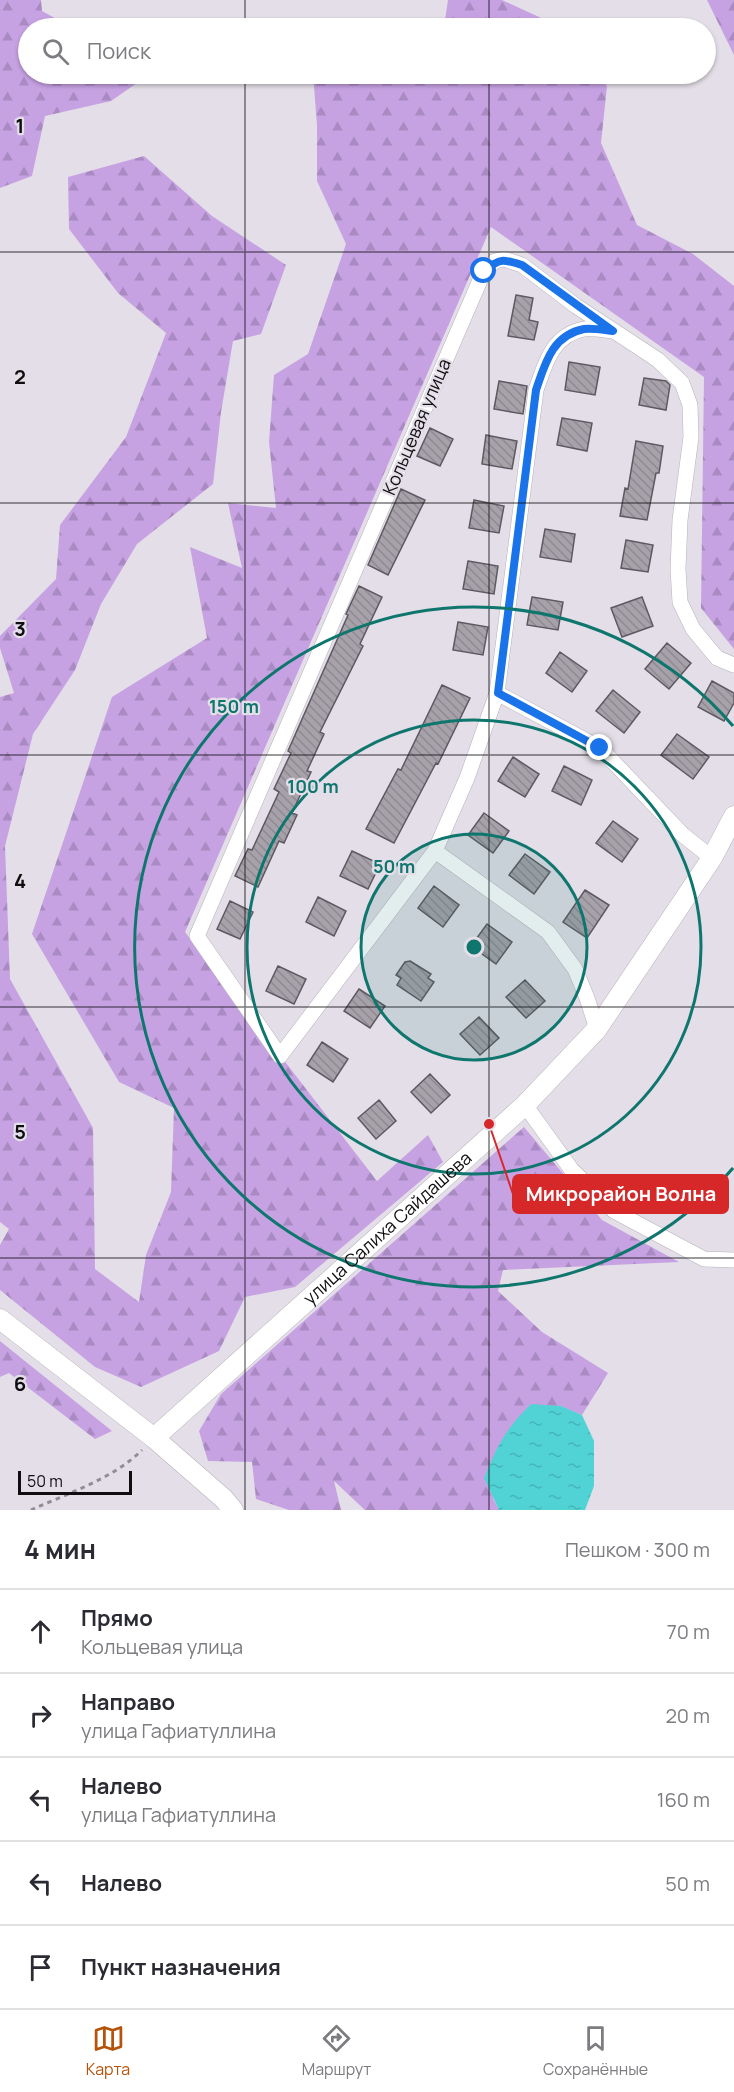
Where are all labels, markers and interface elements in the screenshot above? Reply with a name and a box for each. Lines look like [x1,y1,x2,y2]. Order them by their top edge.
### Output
search box [18,18,716,84]
icon: search [39,35,72,68]
text: Поиск [87,36,151,66]
text: 1 [16,112,24,139]
route start [470,257,496,283]
street label: Кольцевая улица [377,355,456,498]
text: 2 [14,363,26,390]
text: 3 [14,615,26,642]
text: 150 m [209,694,259,718]
route end [586,734,612,760]
text: 100 m [287,774,339,798]
text: 50 m [373,854,415,878]
text: 4 [14,867,26,894]
centre of rings [464,937,484,957]
text: 5 [14,1118,26,1145]
street label: улица Салиха Сайдашева [298,1146,476,1309]
callout: Микрорайон Волна [513,1175,728,1213]
text: Микрорайон Волна [526,1180,716,1207]
text: 6 [14,1370,26,1397]
scale bar [18,1468,132,1496]
text: 50 m [27,1470,63,1492]
text: 4 мин [24,1531,96,1567]
text: Пешком · 300 m [565,1536,710,1563]
text: Прямо [81,1603,153,1633]
icon: ahead [24,1615,57,1648]
text: 70 m [667,1618,710,1645]
text: Кольцевая улица [81,1633,243,1660]
text: Направо [81,1687,175,1717]
icon: right [24,1699,57,1732]
text: 20 m [665,1702,710,1729]
text: улица Гафиатуллина [81,1717,276,1744]
text: Налево [81,1771,162,1801]
icon: left [24,1783,57,1816]
text: 160 m [657,1786,710,1813]
text: улица Гафиатуллина [81,1801,276,1828]
icon: left [24,1867,57,1900]
text: Налево [81,1868,162,1898]
text: 50 m [665,1870,710,1897]
icon: arrive [24,1951,57,1984]
text: Пункт назначения [81,1952,281,1982]
tab: Карта [86,2022,130,2080]
tab: Маршрут [302,2022,371,2080]
tab: Сохранённые [543,2022,648,2080]

